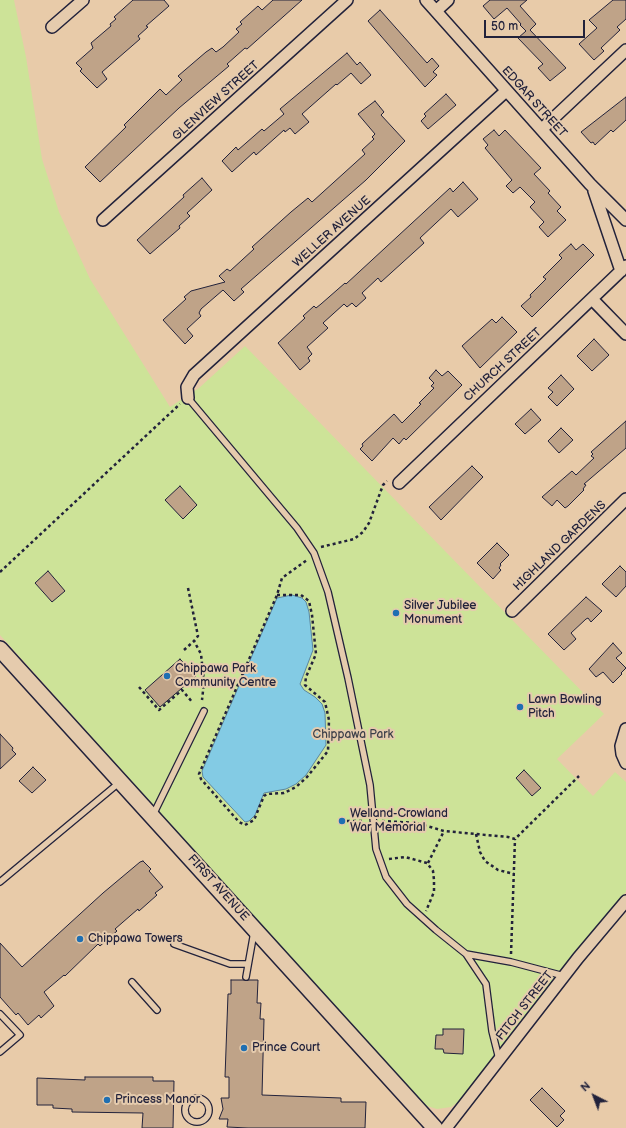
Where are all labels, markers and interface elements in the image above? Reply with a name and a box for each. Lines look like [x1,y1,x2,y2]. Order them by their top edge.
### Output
scale bar [486,12,587,38]
text: 50 m [491,19,518,34]
street label: GLENVIEW STREET [170,58,262,144]
street label: EDGAR STREET [498,64,570,140]
street label: WELLER AVENUE [290,193,374,271]
street label: CHURCH STREET [461,325,545,405]
street label: HIGHLAND GARDENS [511,498,609,594]
place label: Silver Jubilee Monument [404,599,476,627]
marker: Silver Jubilee Monument [391,608,401,618]
place label: Chippawa Park Community Centre [175,662,276,690]
marker: Chippawa Park Community Centre [162,671,172,681]
place label: Lawn Bowling Pitch [528,693,602,721]
marker: Lawn Bowling Pitch [515,702,525,712]
park label: Chippawa Park [313,728,393,742]
place label: Welland-Crowland War Memorial [350,807,448,835]
marker: Welland-Crowland War Memorial [337,816,347,826]
street label: FIRST AVENUE [184,852,252,924]
place label: Chippawa Towers [88,932,183,946]
marker: Chippawa Towers [75,934,85,944]
street label: FITCH STREET [494,969,556,1043]
place label: Prince Court [252,1041,320,1055]
marker: Prince Court [239,1043,249,1053]
north arrow [574,1076,614,1116]
text: N [578,1079,593,1094]
place label: Princess Manor [115,1093,200,1107]
marker: Princess Manor [102,1095,112,1105]

